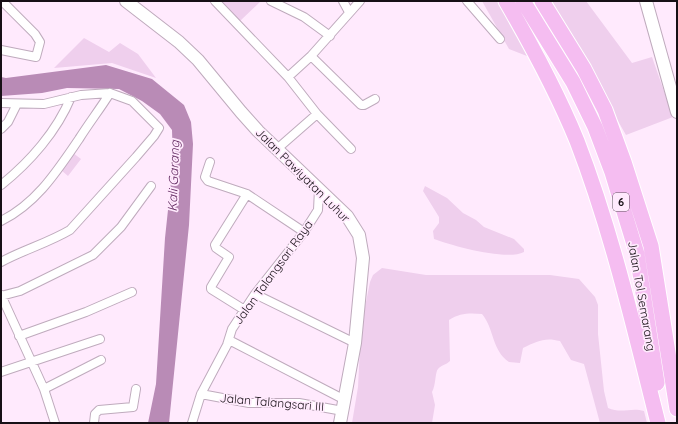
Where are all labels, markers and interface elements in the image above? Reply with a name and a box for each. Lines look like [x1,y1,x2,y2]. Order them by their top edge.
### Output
street label: Jalan Pawiyatan Luhur [253,125,354,226]
water label: Kali Garang [164,139,182,212]
road number: 6 [613,193,629,211]
street label: Jalan Talangsari Raya [230,217,316,327]
street label: Jalan Tol Semarang [625,240,659,352]
street label: Jalan Talangsari III [219,390,325,414]

